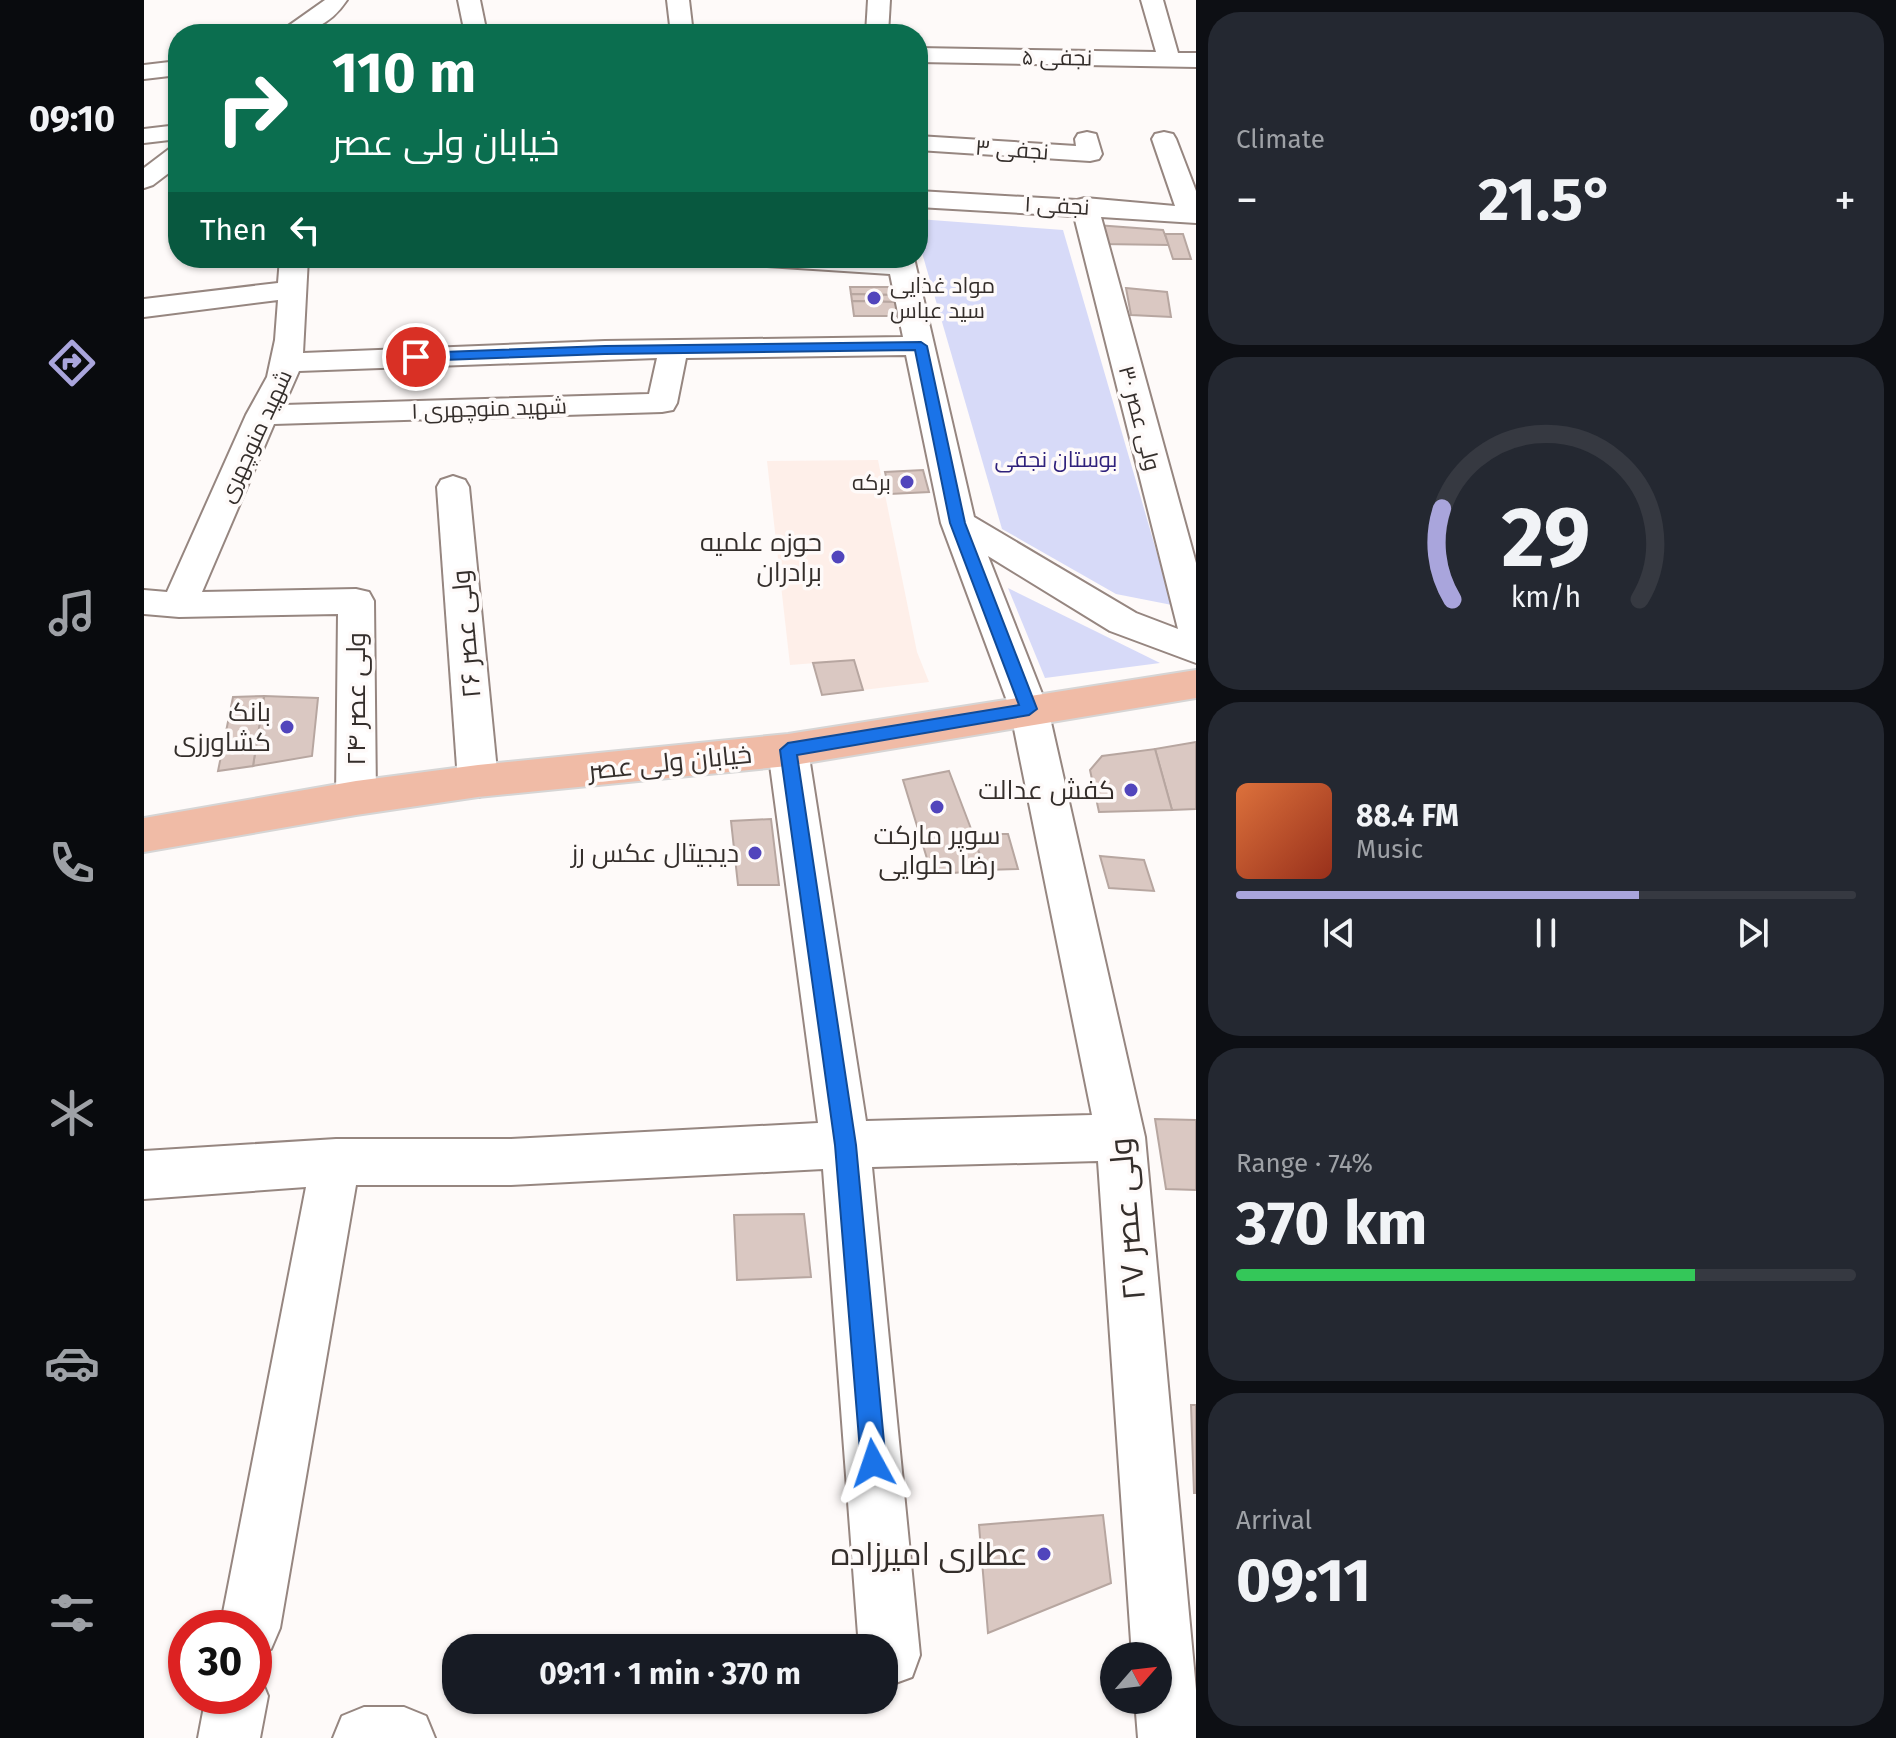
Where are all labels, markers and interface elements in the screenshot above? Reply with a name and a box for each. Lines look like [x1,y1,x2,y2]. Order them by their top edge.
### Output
text: 110 m [332,40,476,107]
street label: نجفی ۵ [1022,43,1092,72]
icon: right [200,56,304,160]
text: 09:10 [29,97,115,141]
text: خیابان ولی عصر [332,121,559,165]
text: Climate [1236,124,1325,155]
street label: نجفی ۳ [974,133,1049,166]
text: 21.5° [1478,164,1614,236]
text: − [1236,174,1258,227]
text: + [1834,174,1856,227]
street label: نجفی ۱ [1024,190,1090,221]
icon: left [283,208,327,252]
text: Then [200,212,267,248]
place label: مواد غذایی سید عباس [890,272,995,324]
marker: مواد غذایی سید عباس [865,289,883,307]
pin [382,323,450,391]
icon: directions [44,335,100,391]
icon: arrive [394,335,438,379]
street label: ولی عصر ۳۰ [1113,363,1166,473]
street label: شهید منوچهری [213,366,299,507]
street label: شهید منوچهری ۱ [411,392,567,426]
park label: بوستان نجفی [995,446,1117,473]
place label: برکه [852,469,891,496]
marker: برکه [898,473,916,491]
text: 29 [1502,487,1590,587]
place label: حوزه علمیه برادران [700,527,822,588]
marker: حوزه علمیه برادران [829,548,847,566]
street label: ولی عصر ۲۶ [445,568,488,699]
text: km/h [1511,580,1581,615]
icon: music [44,585,100,641]
street label: ولی عصر ۲۴ [341,632,372,766]
place label: بانک کشاورزی [174,697,271,758]
marker: بانک کشاورزی [278,718,296,736]
street label: خیابان ولی عصر [585,738,753,787]
place label: کفش عدالت [978,775,1115,806]
marker: کفش عدالت [1122,781,1140,799]
marker: سوپر مارکت رضا حلوایی [928,798,946,816]
text: 88.4 FM [1356,798,1459,834]
place label: سوپر مارکت رضا حلوایی [874,820,1000,881]
text: Music [1356,834,1423,865]
icon: phone [44,835,100,891]
place label: دیجیتال عکس رز [569,838,739,869]
marker: دیجیتال عکس رز [746,844,764,862]
icon: previous [1317,911,1361,955]
icon: pause [1524,911,1568,955]
icon: next [1731,911,1775,955]
icon: climate [44,1085,100,1141]
street label: ولی عصر ۲۷ [1101,1136,1153,1302]
text: Range · 74% [1236,1148,1373,1179]
text: 370 km [1236,1188,1427,1260]
icon: car [44,1335,100,1391]
position arrow [831,1421,915,1505]
text: Arrival [1236,1505,1312,1536]
place label: عطاری امیرزاده [831,1535,1028,1573]
marker: عطاری امیرزاده [1035,1545,1053,1563]
text: 09:11 [1236,1545,1371,1617]
icon: filters [44,1585,100,1641]
speed limit sign: 30 [168,1610,272,1714]
north arrow [1100,1642,1172,1714]
map controls [1100,1642,1172,1714]
text: 09:11 · 1 min · 370 m [539,1656,801,1692]

